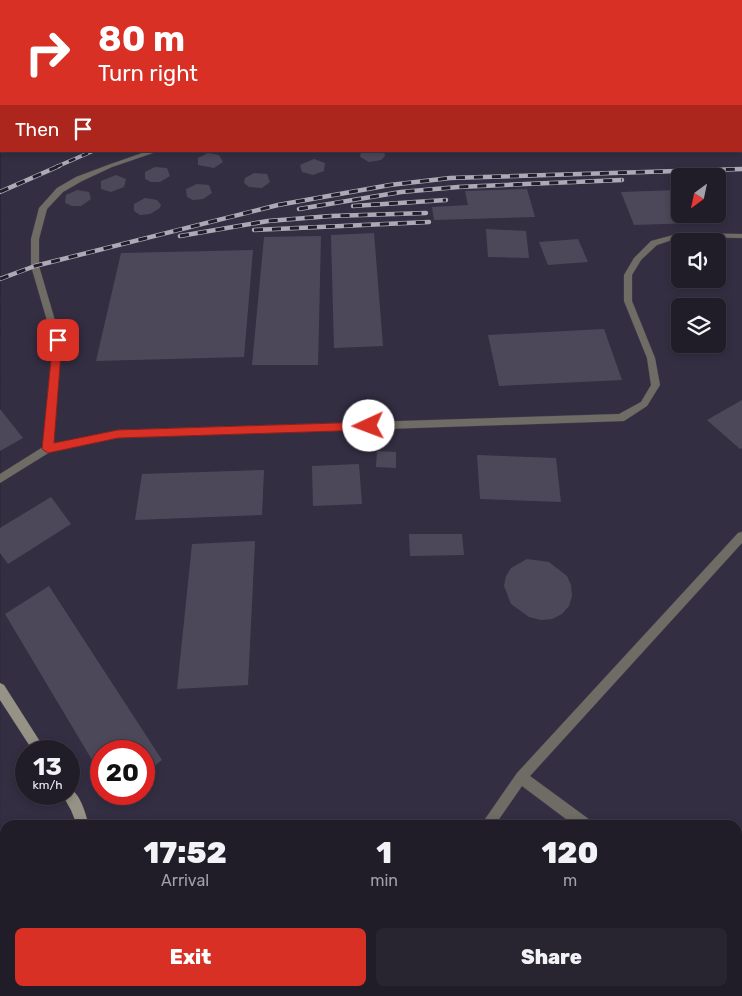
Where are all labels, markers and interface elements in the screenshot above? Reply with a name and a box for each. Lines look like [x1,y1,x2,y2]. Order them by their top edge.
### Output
text: 80 m [98,18,185,60]
icon: right [15,20,80,85]
text: Turn right [98,60,198,87]
icon: arrive [69,115,97,143]
text: Then [15,118,59,141]
north arrow [671,168,726,222]
map controls [671,168,726,353]
button: sound [671,233,726,288]
button: layers [671,298,726,353]
pin [37,319,79,361]
icon: arrive [44,326,72,354]
position arrow [342,399,394,451]
speed limit sign: 20 [90,740,155,805]
text: 13 [33,752,62,781]
text: km/h [33,778,62,792]
text: 17:52 [143,835,227,871]
text: 1 [376,835,392,871]
text: 120 [541,835,599,871]
text: Arrival [161,871,209,890]
text: min [370,871,398,890]
text: m [563,871,577,890]
button: Exit [15,928,366,986]
button: Share [376,928,727,986]

